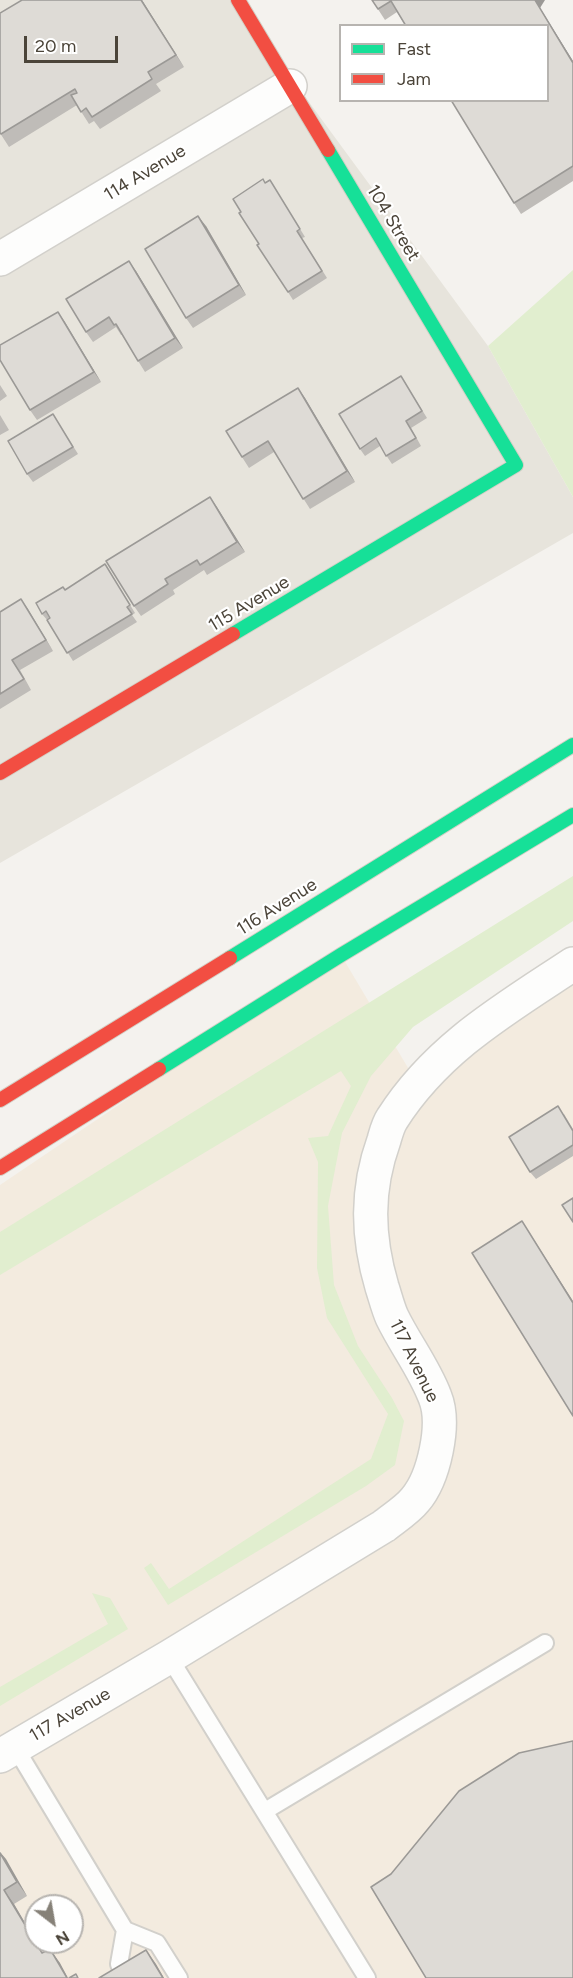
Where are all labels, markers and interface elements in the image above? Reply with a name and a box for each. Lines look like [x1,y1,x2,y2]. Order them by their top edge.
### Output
scale bar [27,24,122,62]
legend [339,24,549,102]
text: 20 m [35,35,76,57]
text: Fast [397,38,431,60]
text: Jam [397,68,431,90]
street label: 114 Avenue [100,140,190,206]
street label: 104 Street [362,181,424,265]
street label: 115 Avenue [205,571,293,637]
street label: 116 Avenue [233,874,321,940]
street label: 117 Avenue [385,1316,443,1406]
street label: 117 Avenue [26,1683,114,1747]
north arrow [24,1894,84,1954]
text: N [52,1927,73,1949]

